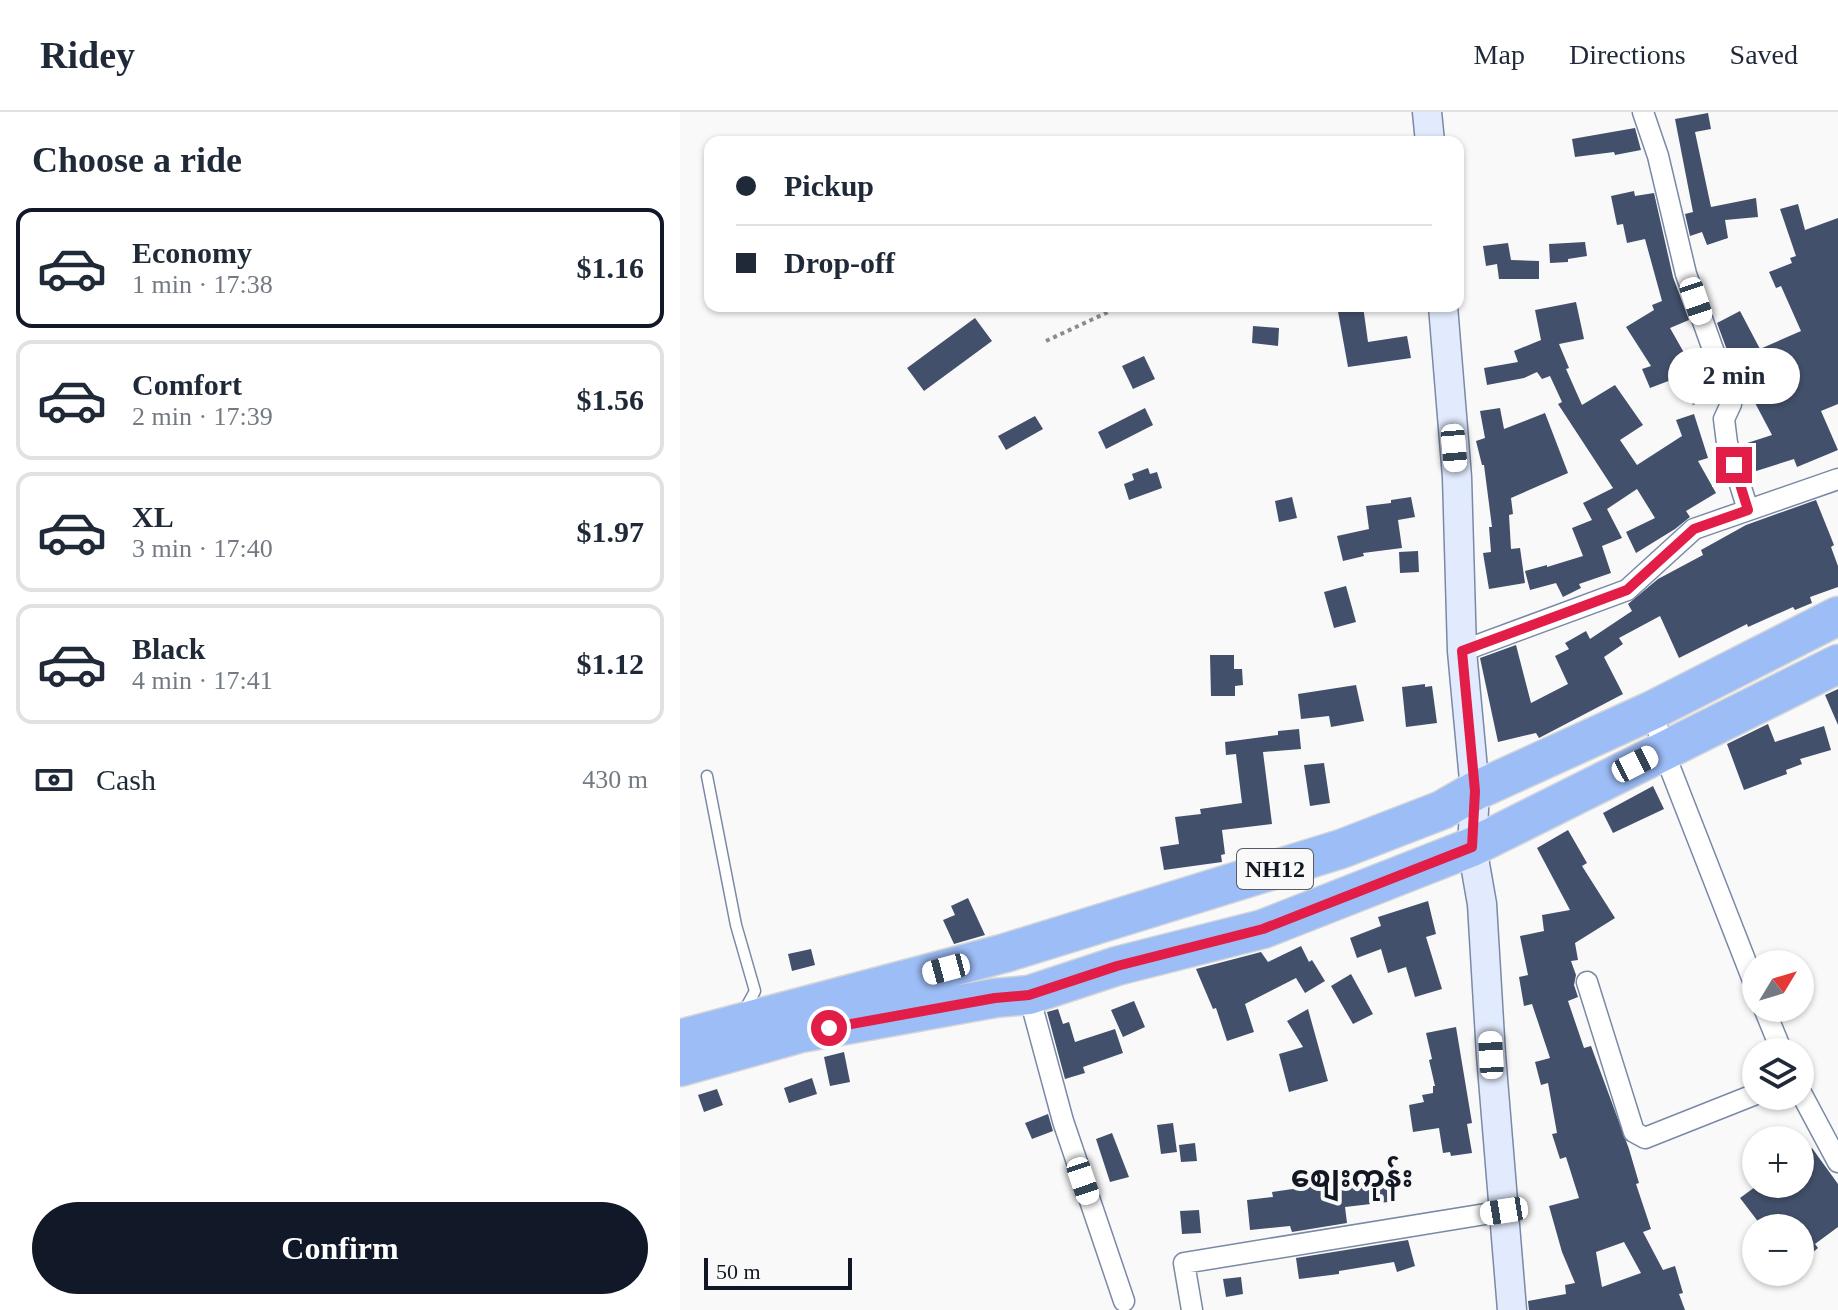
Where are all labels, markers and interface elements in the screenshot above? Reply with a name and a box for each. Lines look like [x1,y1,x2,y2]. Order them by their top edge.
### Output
text: Ridey [40,34,135,76]
text: Map [1474,39,1525,70]
text: Directions [1569,39,1686,70]
text: Saved [1730,39,1798,70]
text: Choose a ride [32,140,242,180]
text: Pickup [784,169,874,202]
icon: car [36,232,108,304]
text: Economy [132,236,252,269]
text: Drop-off [784,246,895,279]
text: $1.16 [577,251,644,284]
text: 1 min · 17:38 [132,270,273,299]
car [1677,274,1715,328]
callout: 2 min [1668,349,1800,405]
text: 2 min [1703,361,1765,390]
icon: car [36,364,108,436]
text: Comfort [132,368,242,401]
text: $1.56 [577,383,644,416]
text: 2 min · 17:39 [132,402,273,431]
car [1440,423,1468,473]
route end [1716,447,1752,483]
icon: car [36,496,108,568]
text: XL [132,500,174,533]
text: $1.97 [577,515,644,548]
text: 3 min · 17:40 [132,534,273,563]
icon: car [36,628,108,700]
text: Black [132,632,205,665]
text: $1.12 [577,647,644,680]
text: 4 min · 17:41 [132,666,273,695]
car [1608,742,1662,786]
icon: cash [32,758,76,802]
text: Cash [96,763,156,796]
text: 430 m [582,765,648,794]
road number: NH12 [1237,849,1313,889]
north arrow [1742,950,1814,1022]
map controls [1742,950,1814,1286]
car [920,951,972,987]
route start [811,1010,847,1046]
car [1478,1030,1504,1080]
button: layers [1742,1038,1814,1110]
button: + [1742,1126,1814,1198]
car [1064,1154,1102,1208]
district label: စျေးကုန်း [1291,1156,1413,1202]
car [1478,1195,1530,1227]
button: Confirm [32,1202,648,1294]
button: − [1742,1214,1814,1286]
scale bar [704,1254,852,1290]
text: 50 m [716,1259,761,1284]

